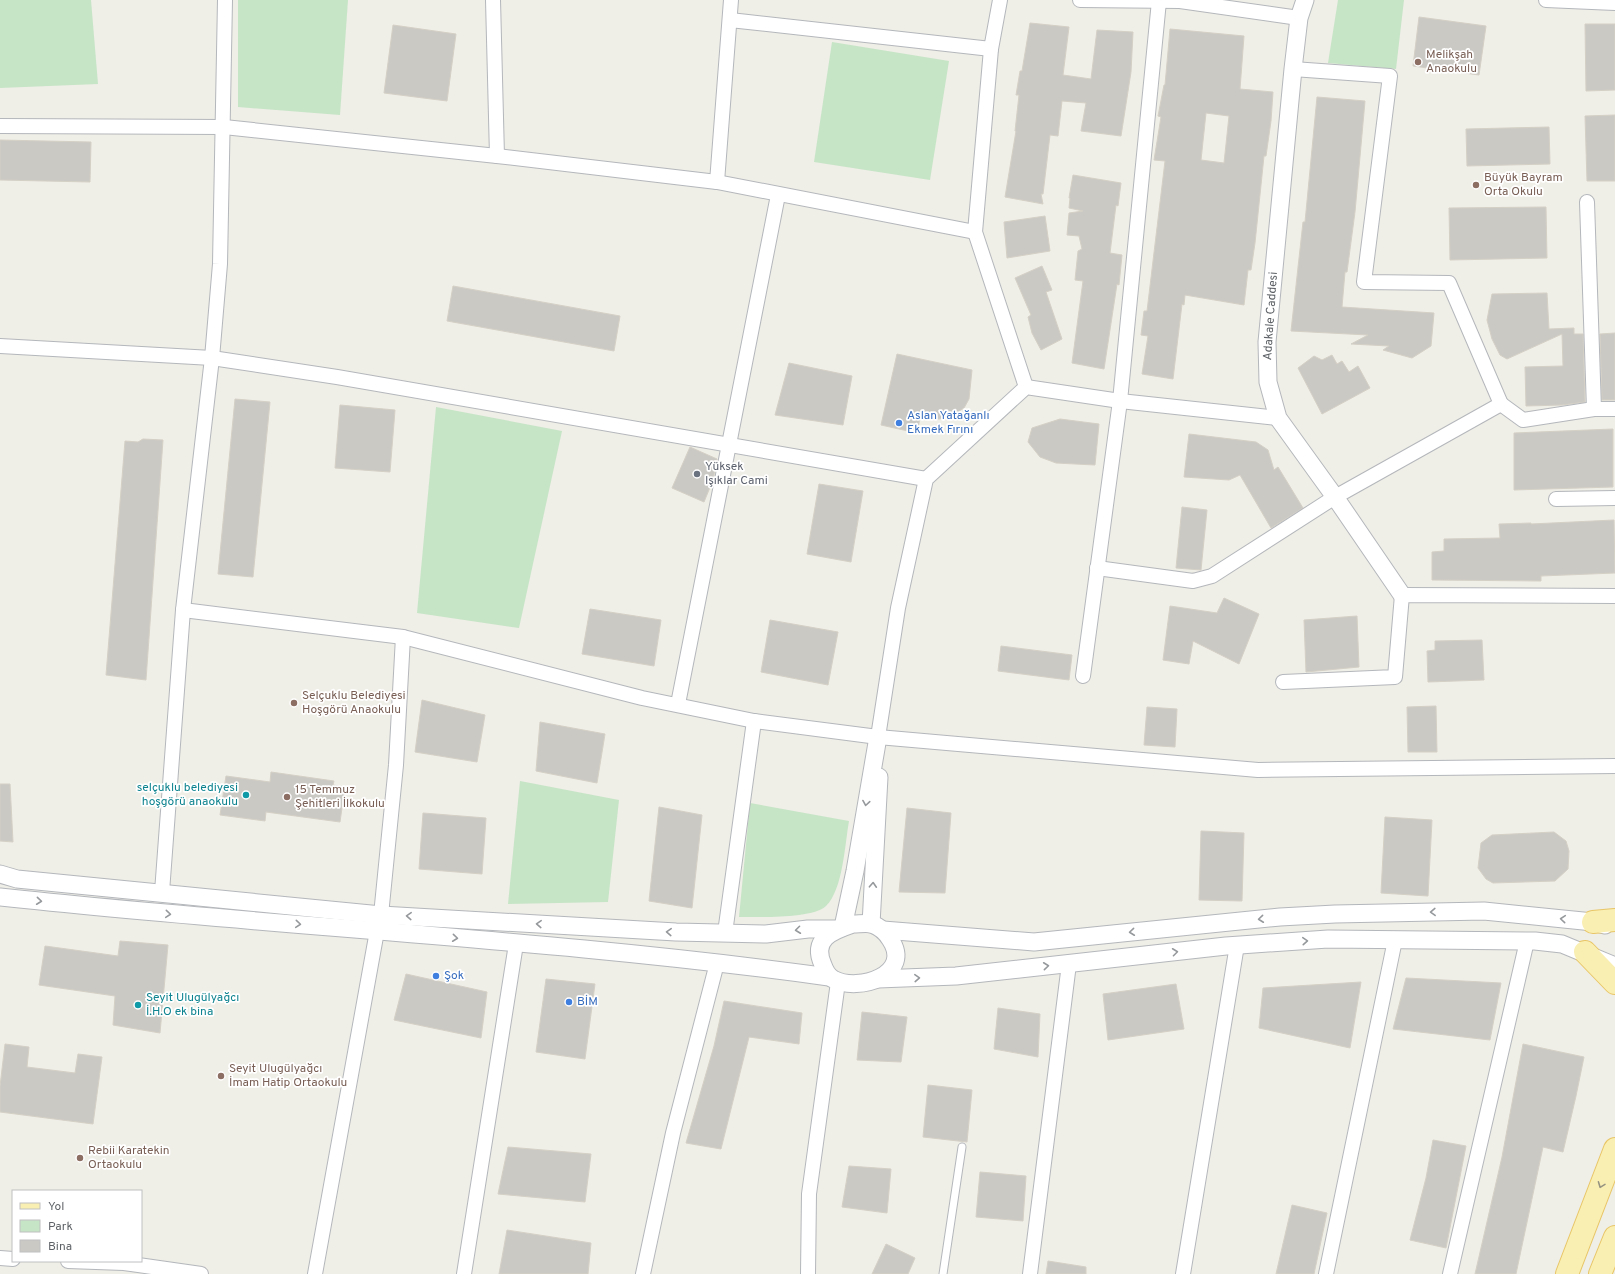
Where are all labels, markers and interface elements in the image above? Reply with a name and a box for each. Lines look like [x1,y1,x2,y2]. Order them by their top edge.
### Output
place label: Melikşah Anaokulu [1426,47,1477,77]
marker: Melikşah Anaokulu [1413,57,1423,67]
place label: Büyük Bayram Orta Okulu [1484,170,1563,200]
marker: Büyük Bayram Orta Okulu [1471,180,1481,190]
street label: Adakale Caddesi [1260,271,1282,361]
place label: Aslan Yatağanlı Ekmek Fırını [907,408,990,438]
marker: Aslan Yatağanlı Ekmek Fırını [894,418,904,428]
place label: Yüksek Işıklar Cami [705,459,768,489]
marker: Yüksek Işıklar Cami [692,469,702,479]
place label: Selçuklu Belediyesi Hoşgörü Anaokulu [302,688,406,718]
marker: Selçuklu Belediyesi Hoşgörü Anaokulu [289,698,299,708]
place label: selçuklu belediyesi hoşgörü anaokulu [137,780,238,810]
place label: 15 Temmuz Şehitleri İlkokulu [295,782,385,812]
marker: selçuklu belediyesi hoşgörü anaokulu [241,790,251,800]
marker: 15 Temmuz Şehitleri İlkokulu [282,792,292,802]
one-way arrow [862,800,871,806]
one-way arrow [869,882,878,888]
one-way arrow [36,897,42,906]
one-way arrow [1430,908,1436,917]
one-way arrow [165,909,171,918]
one-way arrow [406,912,412,921]
one-way arrow [1258,914,1264,923]
one-way arrow [1560,915,1566,924]
one-way arrow [295,920,301,929]
one-way arrow [536,920,542,929]
one-way arrow [795,926,801,935]
one-way arrow [666,928,672,936]
one-way arrow [1129,928,1135,937]
one-way arrow [452,933,458,942]
one-way arrow [1302,936,1308,945]
one-way arrow [1172,948,1178,957]
one-way arrow [1043,962,1049,971]
place label: Şok [444,968,464,984]
marker: Şok [431,971,441,981]
one-way arrow [914,973,920,982]
place label: Seyit Ulugülyağcı İ.H.O ek bina [146,990,239,1020]
place label: BİM [577,994,598,1010]
marker: BİM [564,997,574,1007]
marker: Seyit Ulugülyağcı İ.H.O ek bina [133,1000,143,1010]
place label: Seyit Ulugülyağcı İmam Hatip Ortaokulu [229,1061,347,1091]
marker: Seyit Ulugülyağcı İmam Hatip Ortaokulu [216,1071,226,1081]
place label: Rebii Karatekin Ortaokulu [88,1143,170,1173]
marker: Rebii Karatekin Ortaokulu [75,1153,85,1163]
one-way arrow [1597,1182,1605,1189]
legend [12,1190,142,1262]
text: Yol [48,1199,64,1215]
text: Park [48,1219,73,1235]
text: Bina [48,1239,72,1255]

